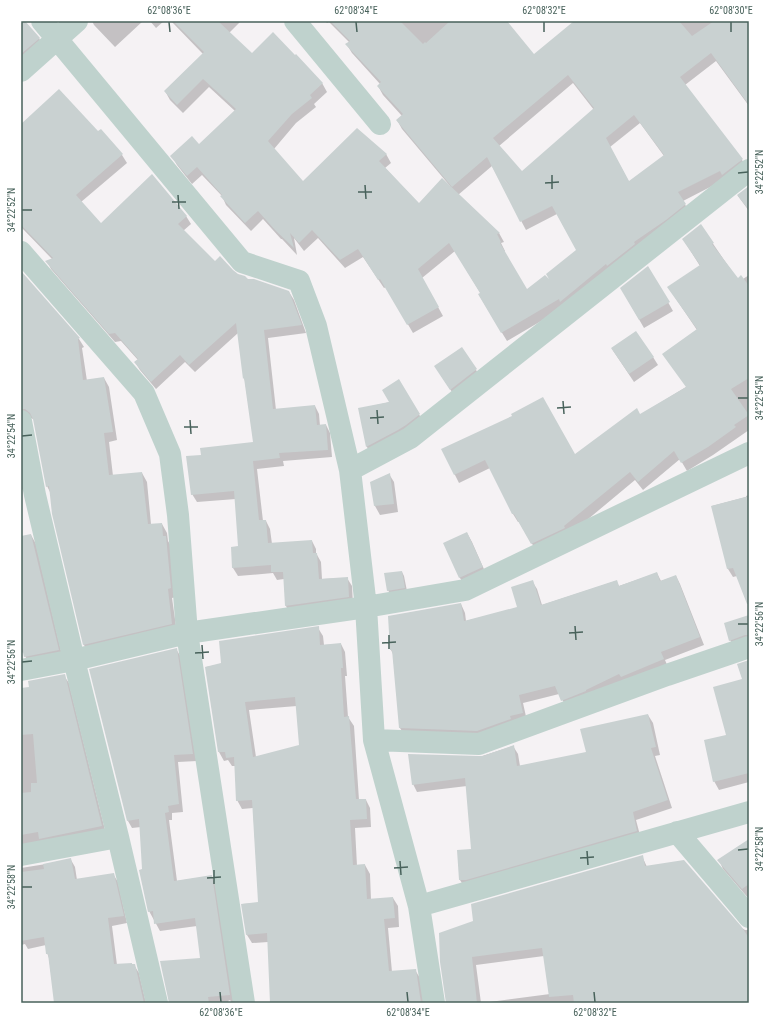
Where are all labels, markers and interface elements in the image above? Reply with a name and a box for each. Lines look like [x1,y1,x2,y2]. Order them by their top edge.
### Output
text: 62°08'36"E [147,5,191,16]
text: 62°08'34"E [334,5,378,16]
text: 62°08'32"E [522,5,566,16]
text: 62°08'30"E [709,5,753,16]
text: 34°22'52"N [754,150,765,194]
text: 34°22'52"N [6,188,17,232]
text: 34°22'54"N [754,376,765,420]
text: 34°22'54"N [6,414,17,458]
text: 34°22'56"N [754,602,765,646]
text: 34°22'56"N [6,640,17,684]
text: 34°22'58"N [754,827,765,871]
text: 34°22'58"N [6,865,17,909]
text: 62°08'36"E [199,1007,243,1018]
text: 62°08'34"E [386,1007,430,1018]
text: 62°08'32"E [573,1007,617,1018]

